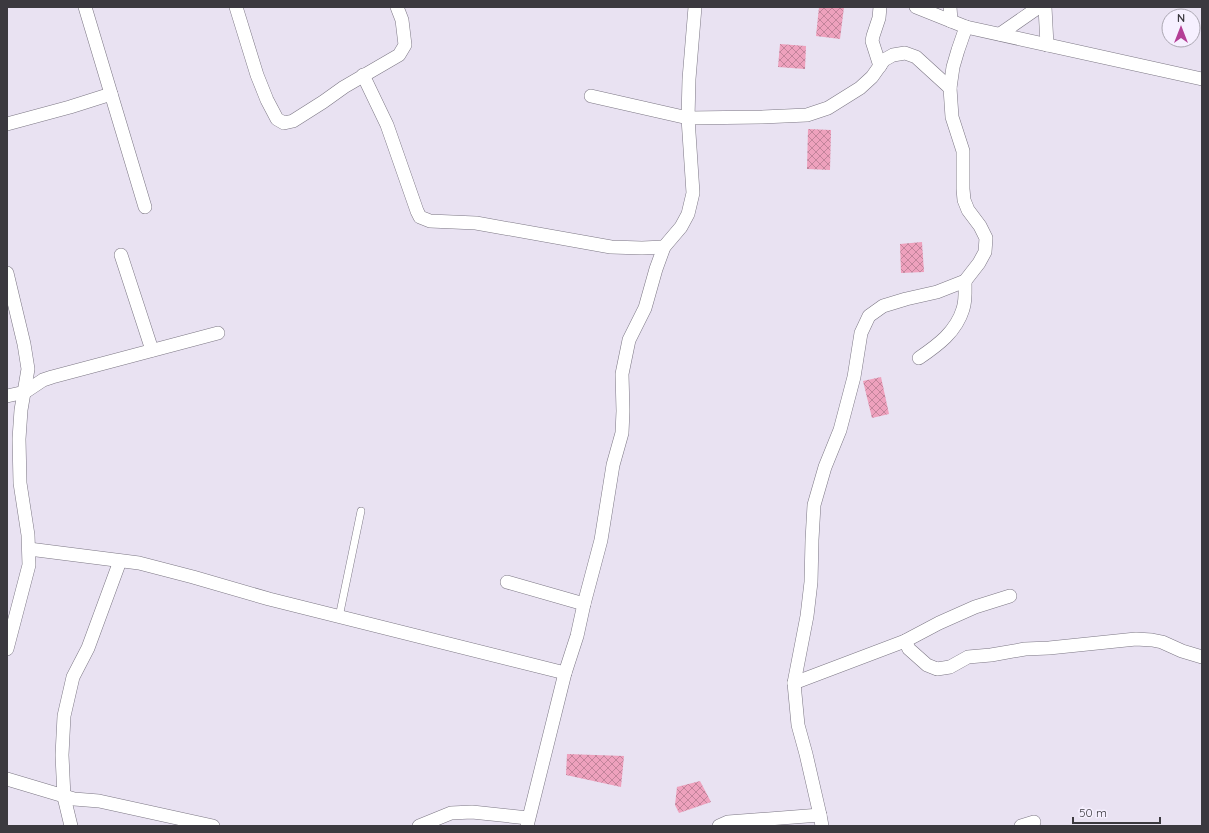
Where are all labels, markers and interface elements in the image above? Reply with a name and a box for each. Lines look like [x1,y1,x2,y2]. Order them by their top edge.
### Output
north arrow [1161,8,1201,48]
text: N [1177,11,1185,25]
scale bar [1073,799,1160,825]
text: 50 m [1079,805,1107,820]

